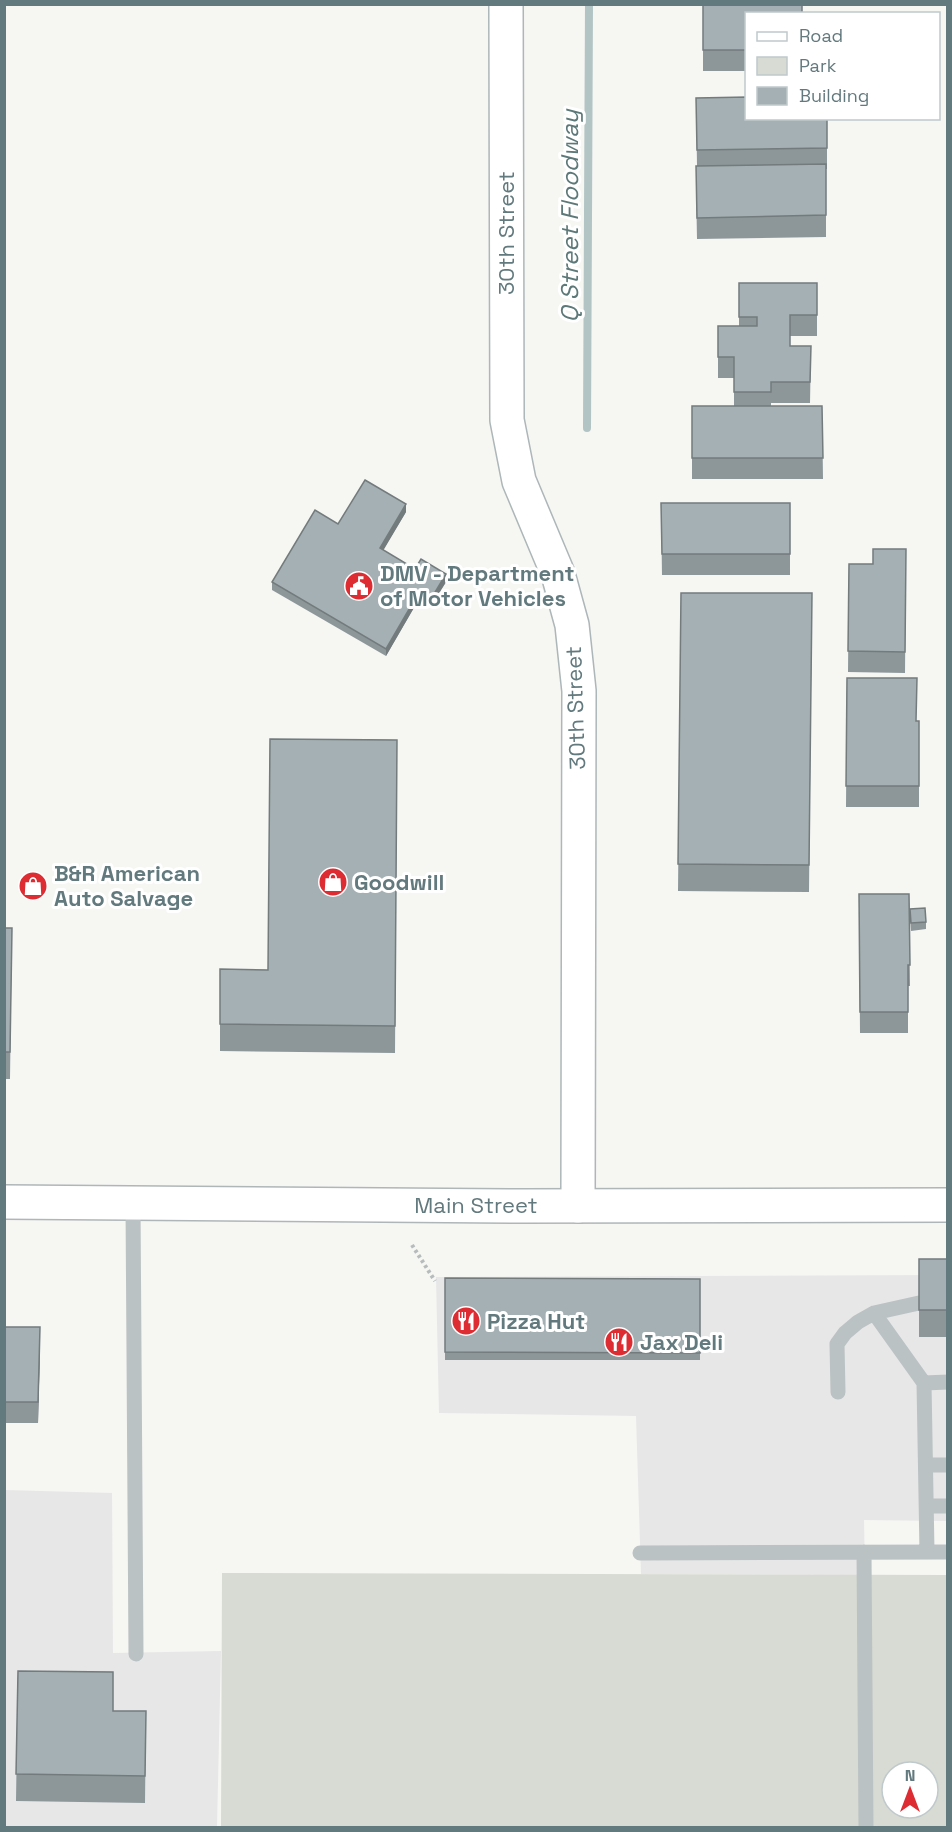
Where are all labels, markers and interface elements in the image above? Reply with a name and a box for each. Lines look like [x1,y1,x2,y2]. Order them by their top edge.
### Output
legend [745,12,940,120]
text: Road [799,24,843,47]
text: Park [799,54,837,77]
text: Building [799,84,869,107]
water label: Q Street Floodway [554,108,585,322]
street label: 30th Street [492,171,520,295]
place label: DMV - Department of Motor Vehicles [380,559,575,612]
public building icon: DMV - Department of Motor Vehicles [343,570,375,602]
street label: 30th Street [559,646,591,770]
place label: B&R American Auto Salvage [54,859,200,912]
shop icon: Goodwill [317,866,349,898]
place label: Goodwill [354,868,444,896]
shop icon: B&R American Auto Salvage [17,870,49,902]
street label: Main Street [414,1191,538,1219]
restaurant icon: Pizza Hut [450,1305,482,1337]
place label: Pizza Hut [487,1307,585,1335]
restaurant icon: Jax Deli [603,1326,635,1358]
place label: Jax Deli [640,1328,723,1356]
north arrow [880,1760,940,1820]
text: N [905,1765,915,1786]

